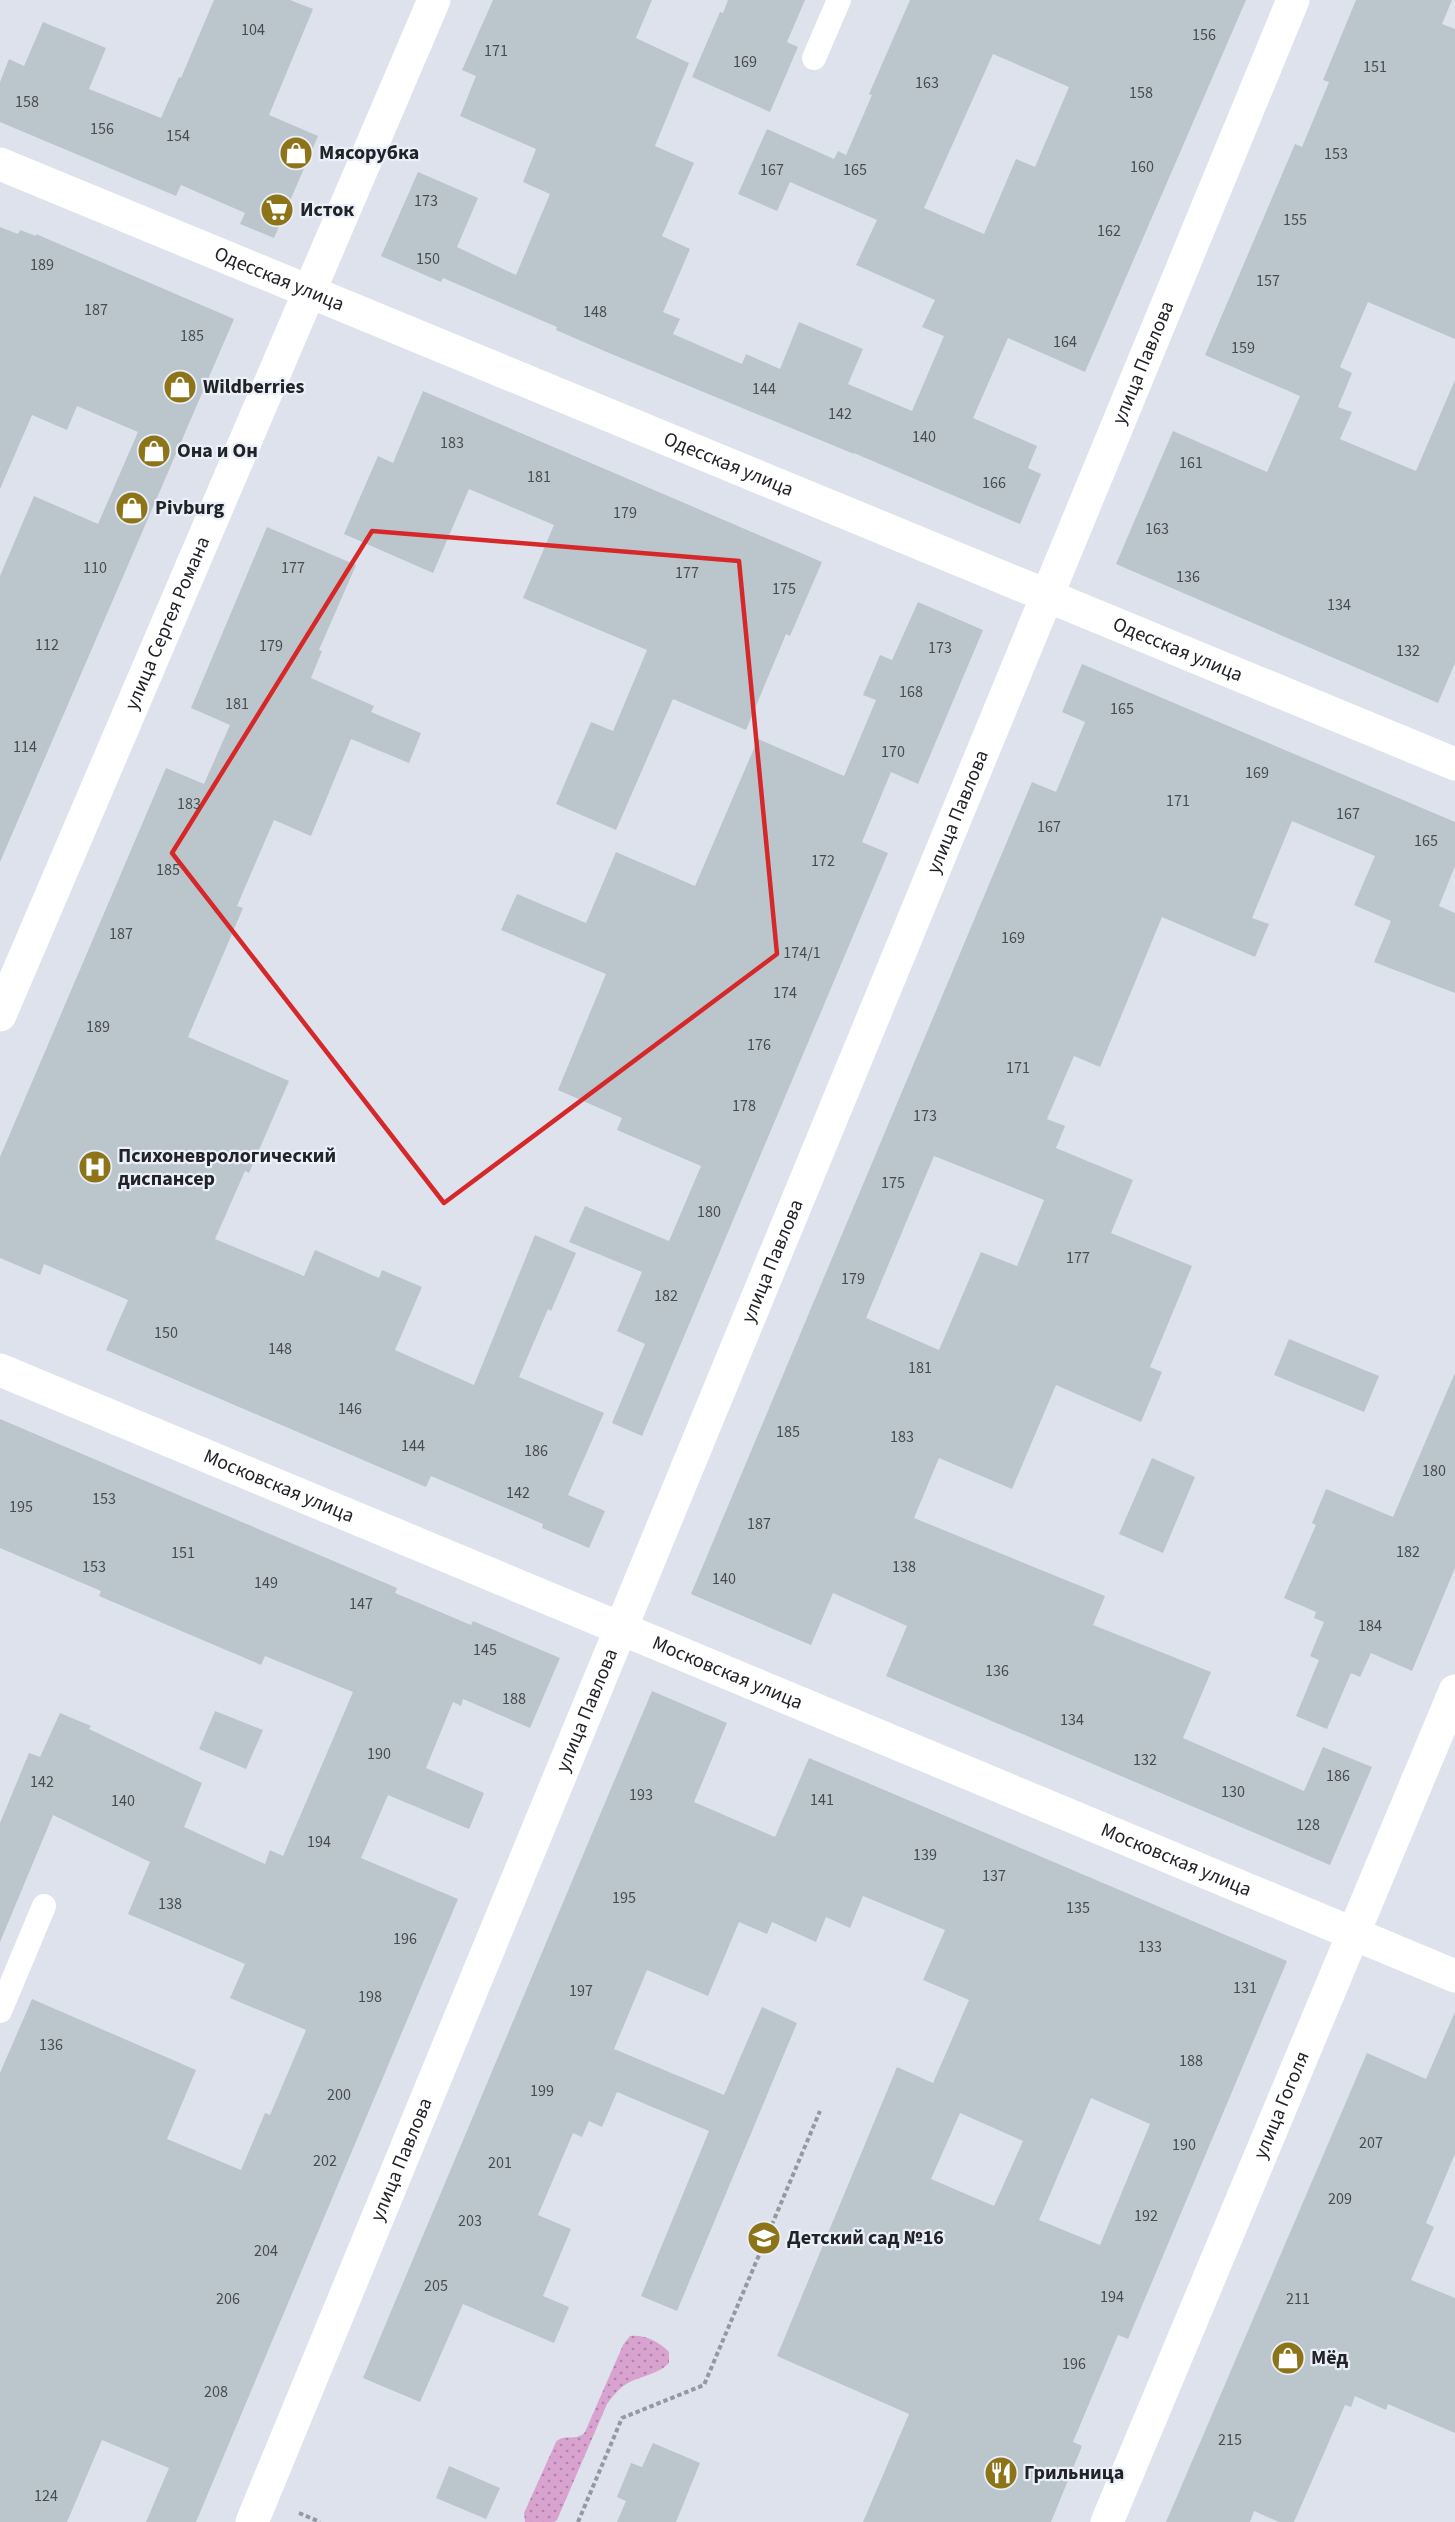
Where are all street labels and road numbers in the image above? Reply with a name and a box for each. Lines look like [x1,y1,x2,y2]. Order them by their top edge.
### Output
street label: Одесская улица [210,240,348,318]
street label: улица Павлова [1105,297,1181,429]
street label: Одесская улица [659,425,798,504]
street label: улица Сергея Романа [118,532,217,714]
street label: Одесская улица [1109,610,1247,689]
street label: улица Павлова [920,746,996,878]
street label: улица Павлова [734,1195,810,1327]
street label: Московская улица [199,1442,358,1530]
street label: Московская улица [648,1629,807,1717]
street label: улица Павлова [549,1644,625,1776]
street label: Московская улица [1096,1816,1256,1904]
street label: улица Гоголя [1247,2047,1317,2163]
street label: улица Павлова [364,2094,440,2226]

